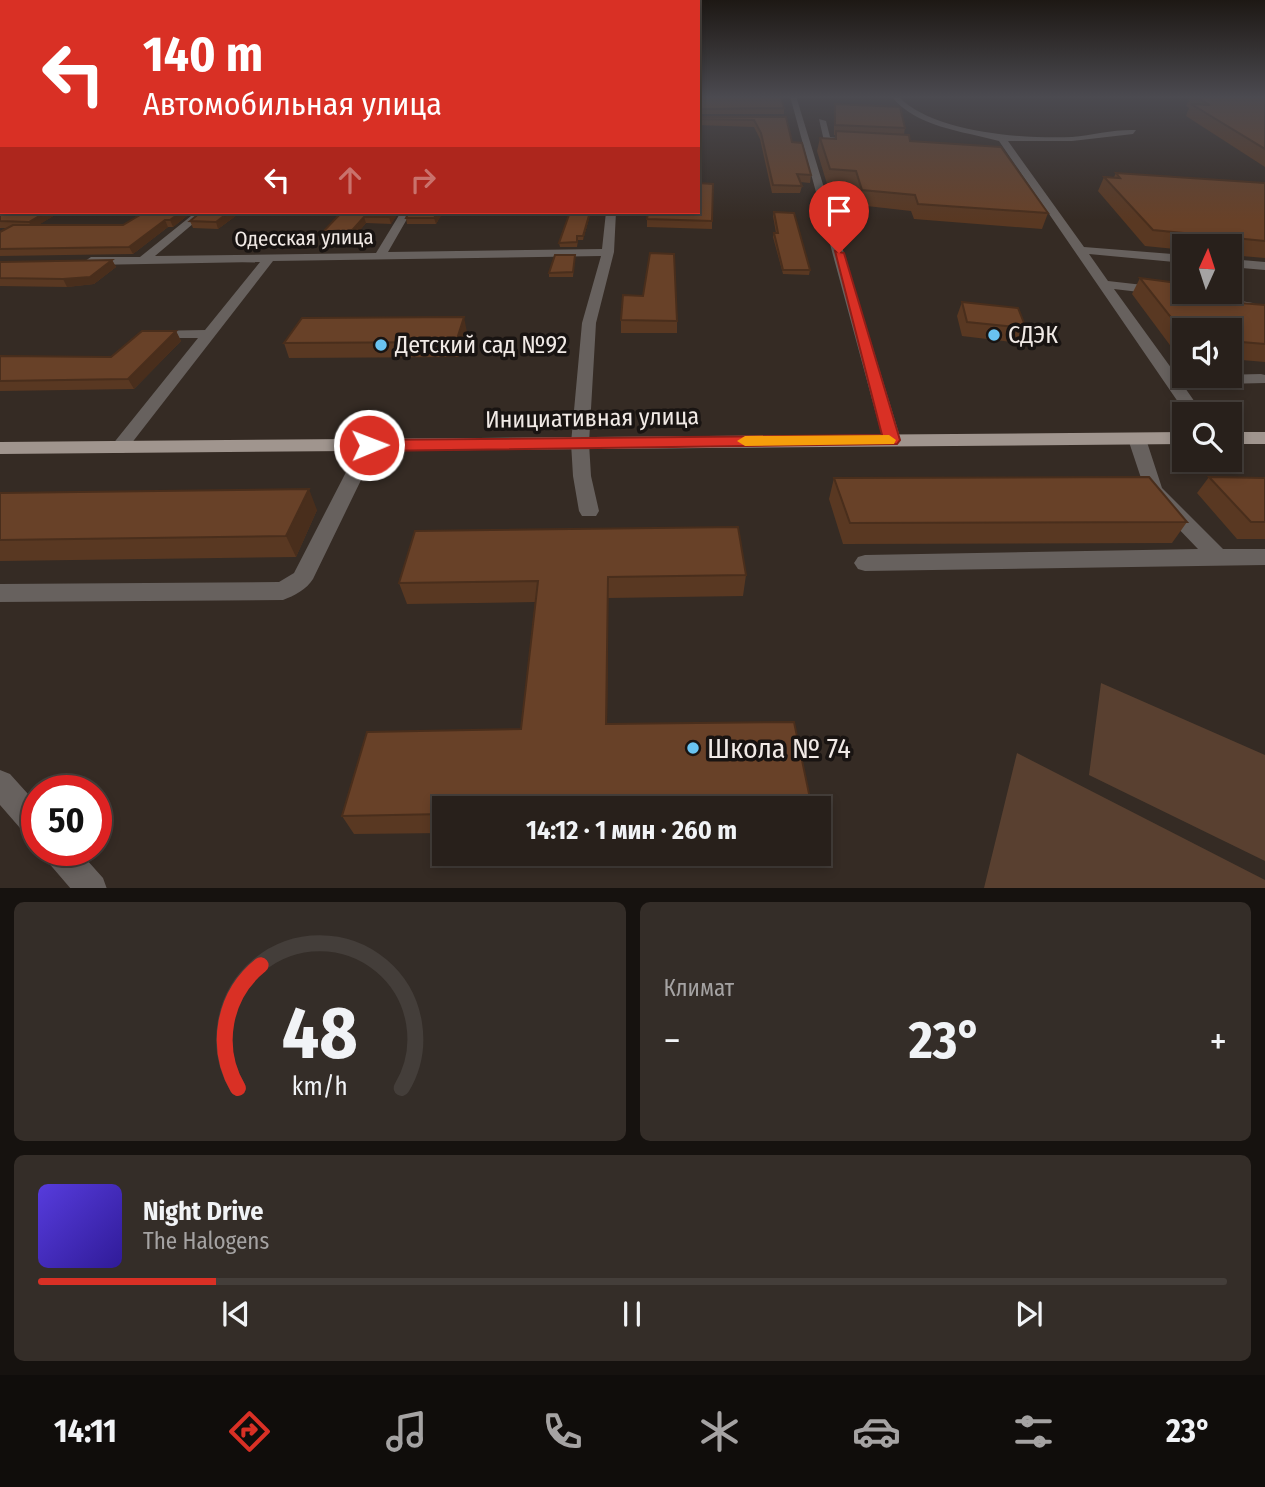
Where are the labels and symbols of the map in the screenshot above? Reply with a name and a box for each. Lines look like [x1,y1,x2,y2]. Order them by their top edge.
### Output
pin [809,181,869,253]
street label: Одесская улица [234,224,374,252]
north arrow [1172,234,1242,304]
place label: СДЭК [1008,321,1058,349]
marker: СДЭК [986,327,1002,343]
place label: Детский сад №92 [394,331,567,359]
marker: Детский сад №92 [373,337,389,353]
street label: Инициативная улица [485,402,699,434]
position arrow [332,408,406,482]
place label: Школа № 74 [707,732,851,765]
marker: Школа № 74 [685,740,701,756]
speed limit sign: 50 [21,775,112,866]

